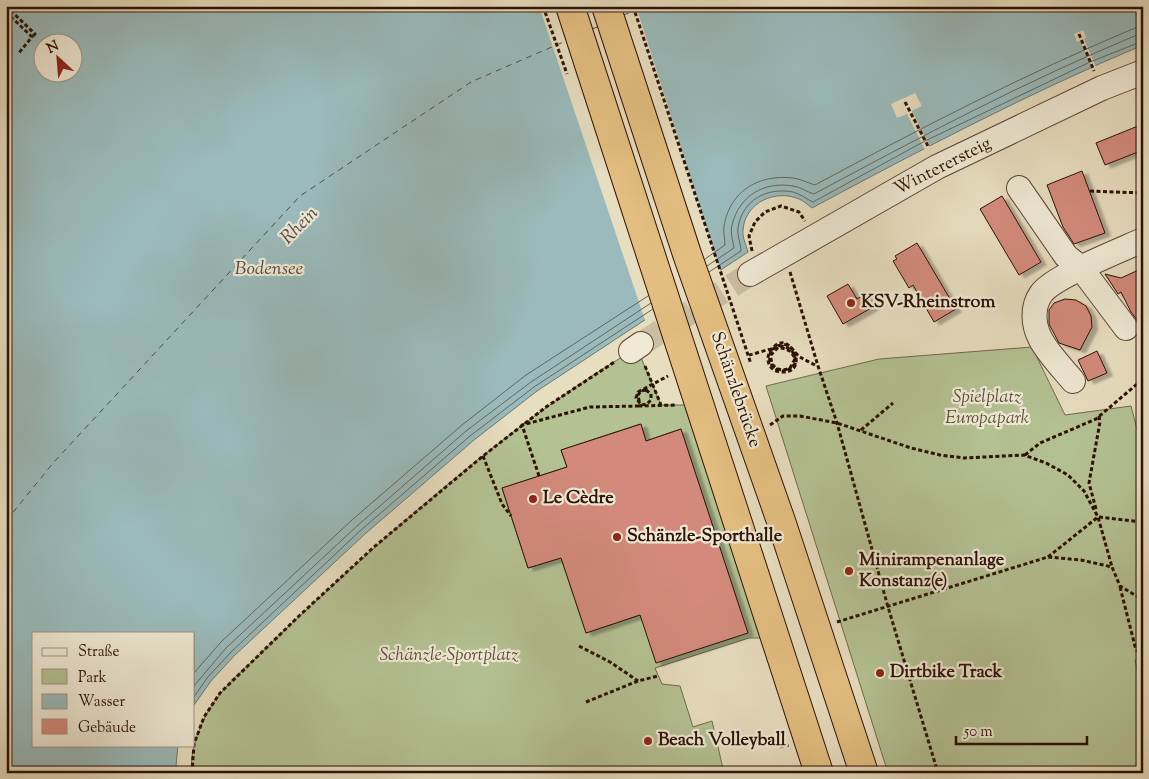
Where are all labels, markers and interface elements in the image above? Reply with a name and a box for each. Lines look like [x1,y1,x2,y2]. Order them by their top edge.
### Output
north arrow [32,32,82,82]
text: N [44,37,63,60]
street label: Winterersteig [890,131,996,203]
water label: Rhein [275,201,325,251]
water label: Bodensee [235,256,304,283]
place label: KSV-Rheinstrom [861,290,995,316]
marker: KSV-Rheinstrom [845,297,857,309]
street label: Schänzlebrücke [703,329,767,451]
park label: Spielplatz Europapark [945,385,1029,432]
place label: Le Cèdre [543,486,614,512]
marker: Le Cèdre [527,493,539,505]
place label: Schänzle-Sporthalle [627,524,783,550]
marker: Schänzle-Sporthalle [611,531,623,543]
place label: Minirampenanlage Konstanz(e) [859,548,1005,595]
marker: Minirampenanlage Konstanz(e) [843,565,855,577]
legend [32,632,195,746]
text: Straße [78,642,120,663]
park label: Schänzle-Sportplatz [379,643,519,669]
place label: Dirtbike Track [890,660,1003,686]
marker: Dirtbike Track [874,667,886,679]
text: Park [78,668,107,689]
text: Wasser [78,692,125,713]
scale bar [956,714,1088,746]
text: Gebäude [78,718,136,739]
text: 50 m [963,722,993,743]
place label: Beach Volleyball [658,728,787,754]
marker: Beach Volleyball [642,735,654,747]

